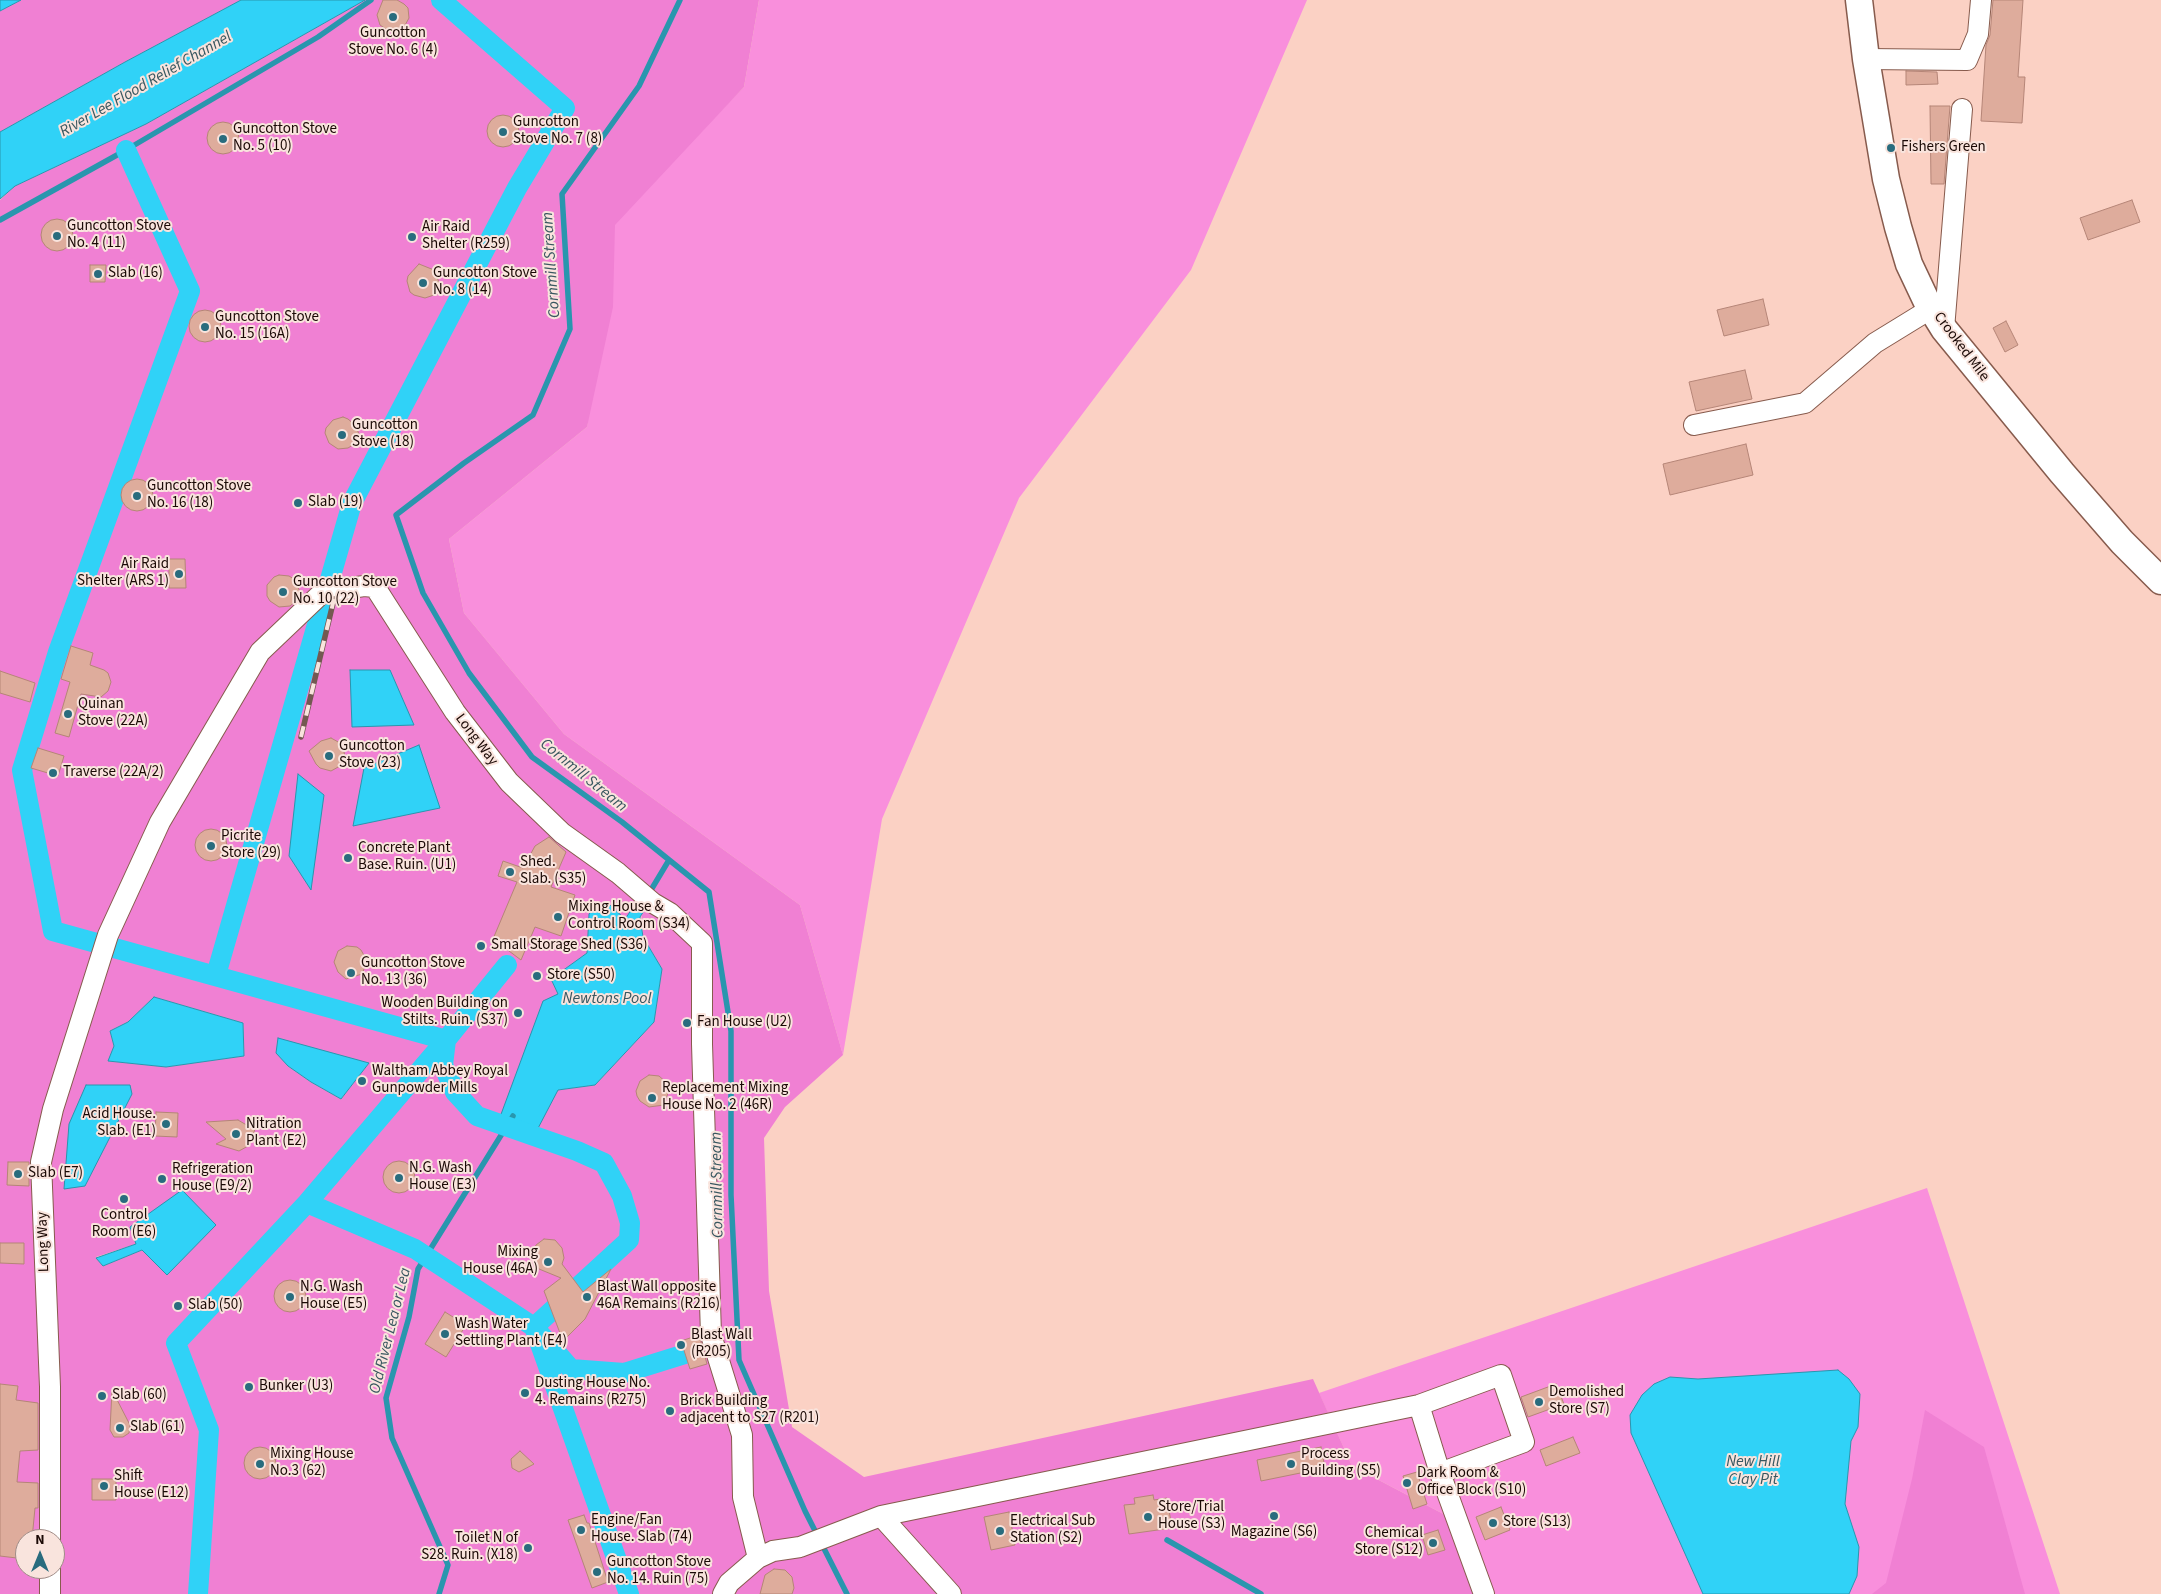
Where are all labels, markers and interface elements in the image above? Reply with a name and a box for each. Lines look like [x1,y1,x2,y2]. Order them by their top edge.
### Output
marker: Guncotton Stove No. 6 (4) [387,11,399,23]
place label: Guncotton Stove No. 6 (4) [348,25,438,60]
water label: River Lee Flood Relief Channel [57,28,235,142]
place label: Guncotton Stove No. 7 (8) [513,114,602,149]
place label: Guncotton Stove No. 5 (10) [233,121,337,156]
marker: Guncotton Stove No. 7 (8) [497,126,509,138]
marker: Guncotton Stove No. 5 (10) [217,133,229,145]
place label: Fishers Green [1901,139,1986,157]
marker: Fishers Green [1885,142,1897,154]
water label: Cornmill Stream [539,211,565,319]
place label: Guncotton Stove No. 4 (11) [67,218,171,253]
place label: Air Raid Shelter (R259) [422,219,510,254]
marker: Guncotton Stove No. 4 (11) [51,230,63,242]
marker: Air Raid Shelter (R259) [406,231,418,243]
place label: Slab (16) [108,265,163,283]
place label: Guncotton Stove No. 8 (14) [433,265,537,300]
marker: Slab (16) [92,268,104,280]
marker: Guncotton Stove No. 8 (14) [417,277,429,289]
place label: Guncotton Stove No. 15 (16A) [215,309,319,344]
street label: Crooked Mile [1929,309,1993,385]
marker: Guncotton Stove No. 15 (16A) [199,321,211,333]
place label: Guncotton Stove (18) [352,417,418,452]
marker: Guncotton Stove (18) [336,429,348,441]
place label: Guncotton Stove No. 16 (18) [147,478,251,513]
marker: Guncotton Stove No. 16 (18) [131,490,143,502]
place label: Slab (19) [308,494,363,512]
marker: Slab (19) [292,497,304,509]
place label: Air Raid Shelter (ARS 1) [77,556,169,591]
marker: Air Raid Shelter (ARS 1) [173,568,185,580]
place label: Guncotton Stove No. 10 (22) [293,574,397,609]
marker: Guncotton Stove No. 10 (22) [277,586,289,598]
place label: Quinan Stove (22A) [78,696,148,731]
marker: Quinan Stove (22A) [62,708,74,720]
street label: Long Way [451,711,501,769]
water label: Cornmill Stream [536,735,630,817]
place label: Guncotton Stove (23) [339,738,405,773]
marker: Guncotton Stove (23) [323,750,335,762]
place label: Traverse (22A/2) [63,764,164,782]
marker: Traverse (22A/2) [47,767,59,779]
place label: Picrite Store (29) [221,828,281,863]
marker: Picrite Store (29) [205,840,217,852]
place label: Concrete Plant Base. Ruin. (U1) [358,840,456,875]
marker: Concrete Plant Base. Ruin. (U1) [342,852,354,864]
place label: Shed. Slab. (S35) [520,854,586,889]
marker: Shed. Slab. (S35) [504,866,516,878]
place label: Mixing House & Control Room (S34) [568,899,690,934]
marker: Mixing House & Control Room (S34) [552,911,564,923]
place label: Small Storage Shed (S36) [491,937,647,955]
marker: Small Storage Shed (S36) [475,940,487,952]
place label: Guncotton Stove No. 13 (36) [361,955,465,990]
marker: Guncotton Stove No. 13 (36) [345,967,357,979]
place label: Store (S50) [547,967,615,985]
marker: Store (S50) [531,970,543,982]
water label: Newtons Pool [563,989,651,1009]
place label: Wooden Building on Stilts. Ruin. (S37) [381,995,508,1030]
marker: Wooden Building on Stilts. Ruin. (S37) [512,1007,524,1019]
place label: Fan House (U2) [697,1014,792,1032]
marker: Fan House (U2) [681,1017,693,1029]
place label: Waltham Abbey Royal Gunpowder Mills [372,1063,508,1098]
marker: Waltham Abbey Royal Gunpowder Mills [356,1075,368,1087]
place label: Replacement Mixing House No. 2 (46R) [662,1080,788,1115]
marker: Replacement Mixing House No. 2 (46R) [646,1092,658,1104]
place label: Acid House. Slab. (E1) [82,1106,156,1141]
place label: Nitration Plant (E2) [246,1116,307,1151]
marker: Acid House. Slab. (E1) [160,1118,172,1130]
marker: Nitration Plant (E2) [230,1128,242,1140]
water label: Cornmill Stream [707,1132,729,1238]
place label: N.G. Wash House (E3) [409,1160,476,1195]
place label: Refrigeration House (E9/2) [172,1161,253,1196]
place label: Slab (E7) [28,1165,83,1183]
marker: Slab (E7) [12,1168,24,1180]
marker: N.G. Wash House (E3) [393,1172,405,1184]
marker: Refrigeration House (E9/2) [156,1173,168,1185]
marker: Control Room (E6) [118,1193,130,1205]
place label: Control Room (E6) [92,1207,156,1242]
street label: Long Way [34,1212,54,1272]
place label: Mixing House (46A) [463,1244,538,1279]
marker: Mixing House (46A) [542,1256,554,1268]
water label: Old River Lea or Lea [366,1266,416,1396]
place label: N.G. Wash House (E5) [300,1279,367,1314]
place label: Blast Wall opposite 46A Remains (R216) [597,1279,720,1314]
marker: N.G. Wash House (E5) [284,1291,296,1303]
marker: Blast Wall opposite 46A Remains (R216) [581,1291,593,1303]
place label: Slab (50) [188,1297,243,1315]
marker: Slab (50) [172,1300,184,1312]
place label: Wash Water Settling Plant (E4) [455,1316,567,1351]
place label: Blast Wall (R205) [691,1327,752,1362]
marker: Wash Water Settling Plant (E4) [439,1328,451,1340]
marker: Blast Wall (R205) [675,1339,687,1351]
place label: Dusting House No. 4. Remains (R275) [535,1375,650,1410]
place label: Bunker (U3) [259,1378,333,1396]
marker: Bunker (U3) [243,1381,255,1393]
place label: Demolished Store (S7) [1549,1384,1624,1419]
place label: Slab (60) [112,1387,167,1405]
marker: Dusting House No. 4. Remains (R275) [519,1387,531,1399]
marker: Slab (60) [96,1390,108,1402]
place label: Brick Building adjacent to S27 (R201) [680,1393,819,1428]
marker: Demolished Store (S7) [1533,1396,1545,1408]
marker: Brick Building adjacent to S27 (R201) [664,1405,676,1417]
place label: Slab (61) [130,1419,185,1437]
marker: Slab (61) [114,1422,126,1434]
place label: Mixing House No.3 (62) [270,1446,354,1481]
place label: Process Building (S5) [1301,1446,1381,1481]
water label: New Hill Clay Pit [1726,1452,1780,1490]
marker: Mixing House No.3 (62) [254,1458,266,1470]
marker: Process Building (S5) [1285,1458,1297,1470]
place label: Dark Room & Office Block (S10) [1417,1465,1526,1500]
place label: Shift House (E12) [114,1468,189,1503]
marker: Dark Room & Office Block (S10) [1401,1477,1413,1489]
marker: Shift House (E12) [98,1480,110,1492]
place label: Store/Trial House (S3) [1158,1499,1225,1534]
marker: Magazine (S6) [1268,1510,1280,1522]
marker: Store/Trial House (S3) [1142,1511,1154,1523]
place label: Engine/Fan House. Slab (74) [591,1512,692,1547]
place label: Electrical Sub Station (S2) [1010,1513,1095,1548]
place label: Store (S13) [1503,1514,1571,1532]
marker: Store (S13) [1487,1517,1499,1529]
marker: Engine/Fan House. Slab (74) [575,1524,587,1536]
place label: Magazine (S6) [1231,1524,1317,1542]
marker: Electrical Sub Station (S2) [994,1525,1006,1537]
place label: Chemical Store (S12) [1355,1525,1423,1560]
north arrow [15,1529,65,1579]
text: N [35,1530,45,1550]
place label: Toilet N of S28. Ruin. (X18) [421,1530,518,1565]
marker: Chemical Store (S12) [1427,1537,1439,1549]
marker: Toilet N of S28. Ruin. (X18) [522,1542,534,1554]
place label: Guncotton Stove No. 14. Ruin (75) [607,1554,711,1589]
marker: Guncotton Stove No. 14. Ruin (75) [591,1566,603,1578]

